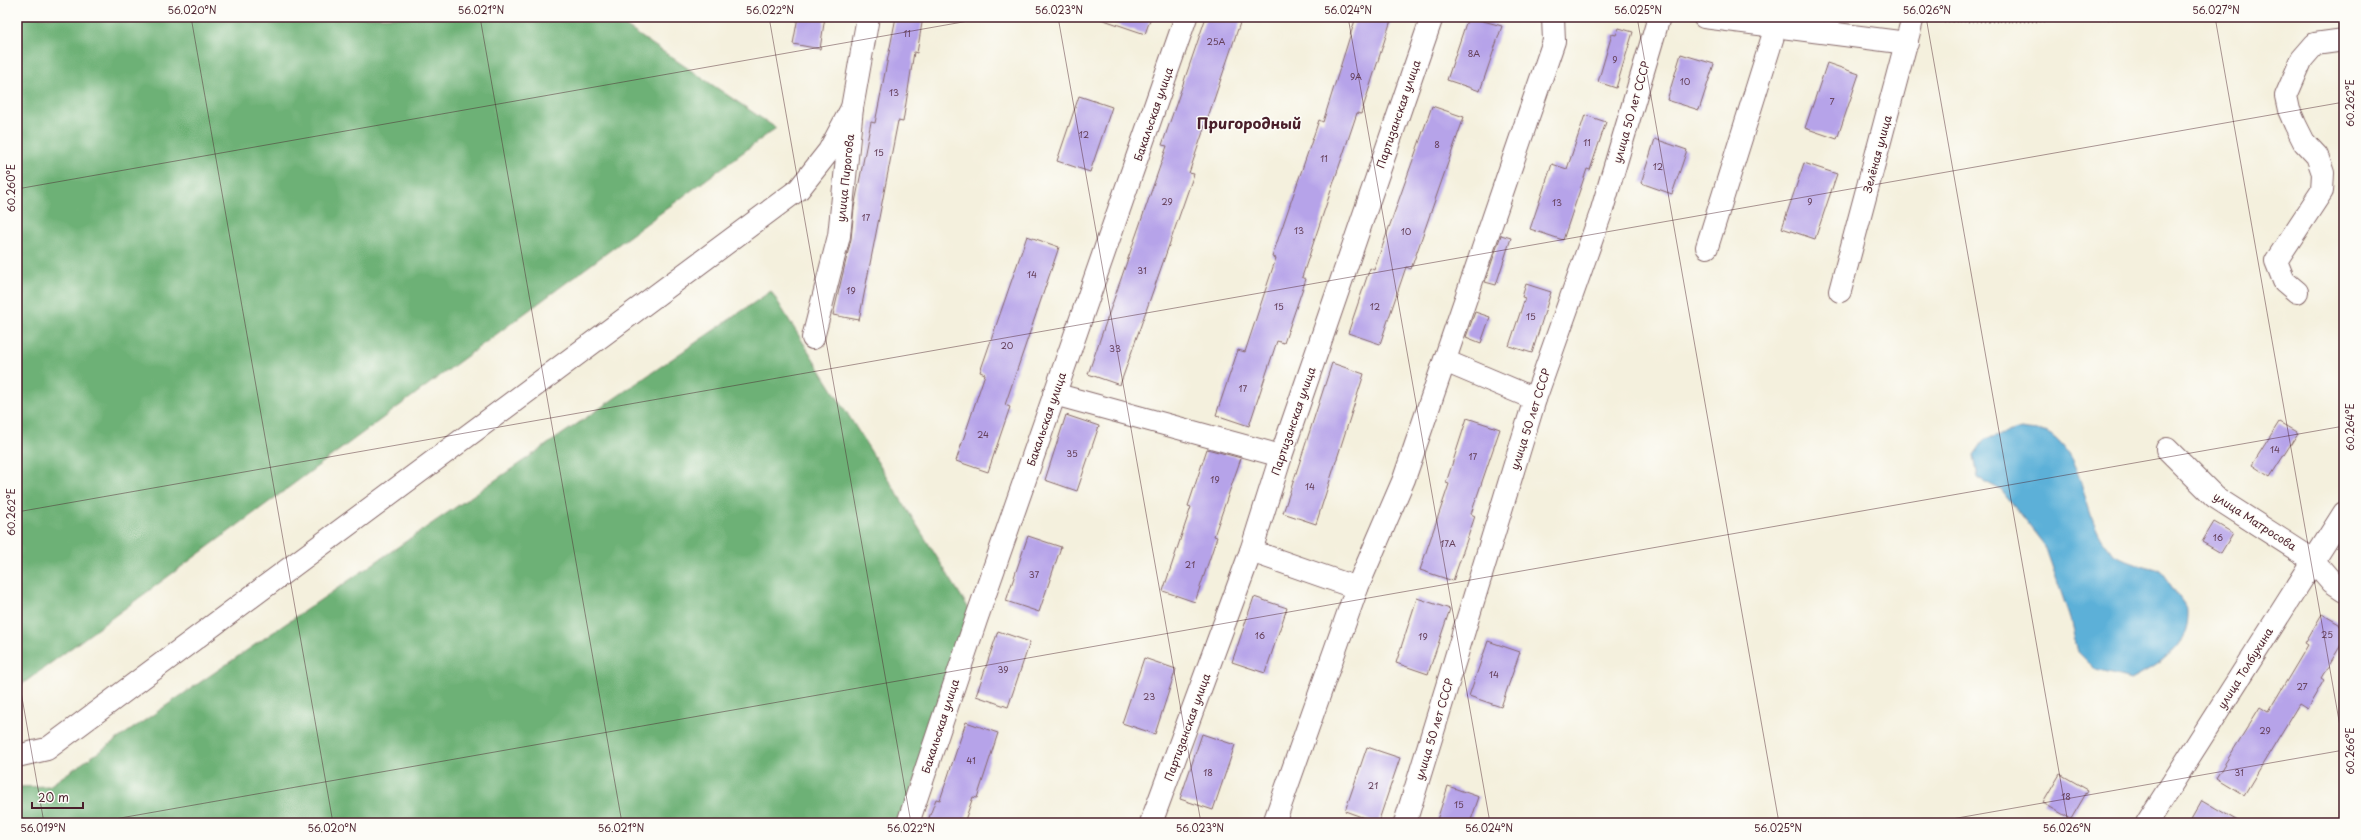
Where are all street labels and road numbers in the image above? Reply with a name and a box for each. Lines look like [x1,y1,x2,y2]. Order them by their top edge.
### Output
street label: Партизанская улица [1371,57,1425,171]
street label: улица 50 лет СССР [1608,59,1654,165]
street label: Бакальская улица [1129,65,1177,163]
street label: Зелёная улица [1858,113,1896,195]
street label: улица Пирогова [832,133,858,223]
street label: Партизанская улица [1266,364,1320,478]
street label: улица 50 лет СССР [1506,366,1554,472]
street label: Бакальская улица [1022,370,1070,468]
street label: улица Матросова [2210,488,2300,554]
street label: улица Толбухина [2213,624,2277,712]
street label: Партизанская улица [1160,671,1214,783]
street label: улица 50 лет СССР [1410,676,1458,782]
street label: Бакальская улица [917,677,963,775]

